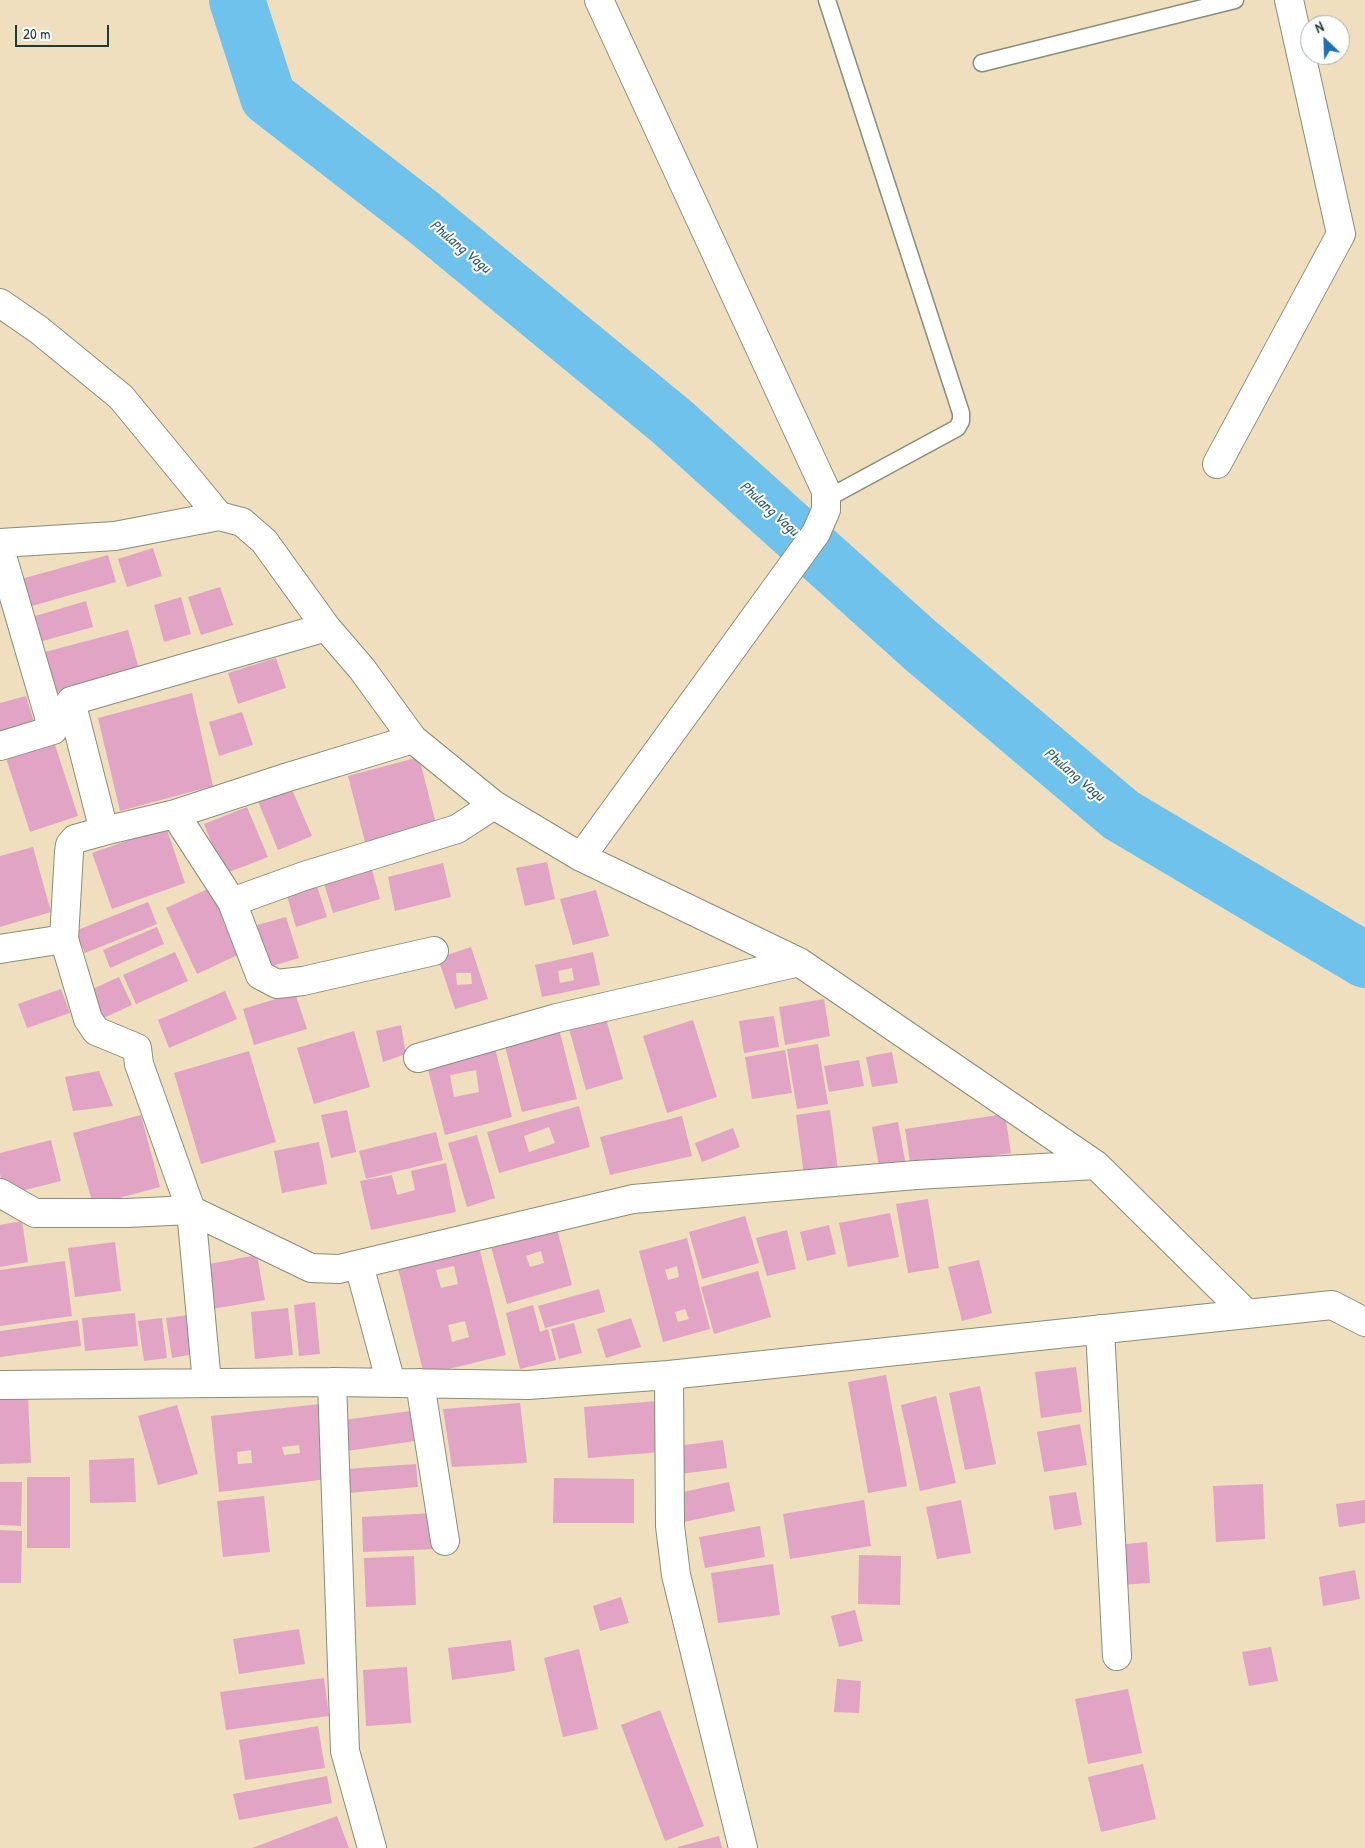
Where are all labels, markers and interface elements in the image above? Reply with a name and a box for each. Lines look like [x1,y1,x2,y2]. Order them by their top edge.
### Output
scale bar [18,15,111,47]
north arrow [1300,15,1350,65]
text: N [1312,17,1326,37]
text: 20 m [23,23,50,44]
water label: Phulang Vagu [426,217,494,277]
water label: Phulang Vagu [736,478,802,540]
water label: Phulang Vagu [1040,745,1108,805]

